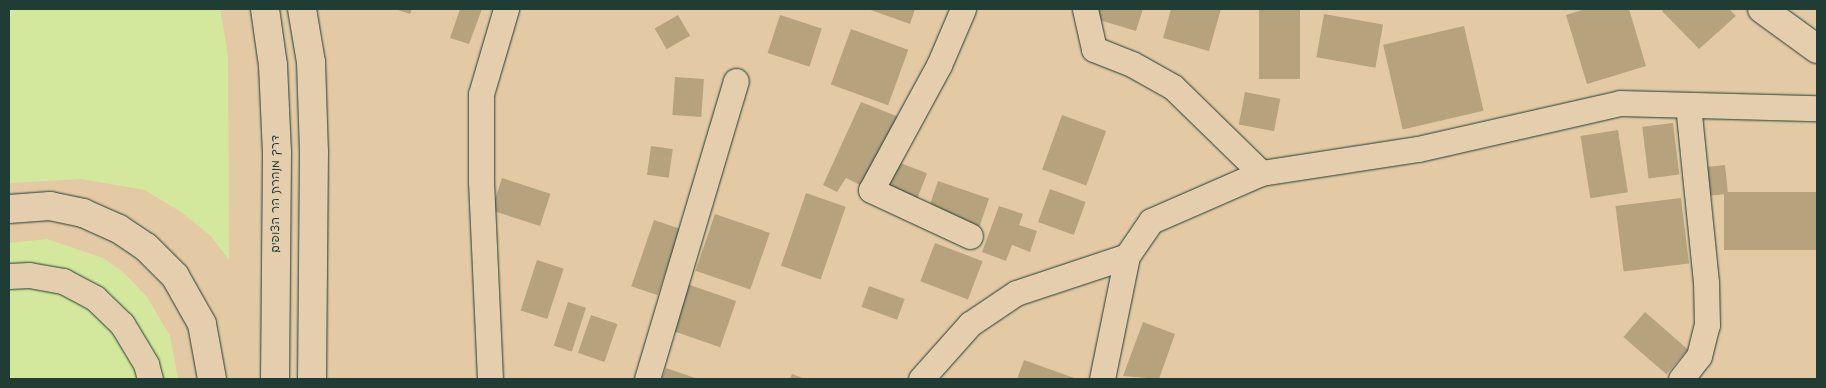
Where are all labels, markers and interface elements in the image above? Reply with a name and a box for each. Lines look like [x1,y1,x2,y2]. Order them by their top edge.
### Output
street label: דרך מנהרת הר הצופים [269,135,283,253]

